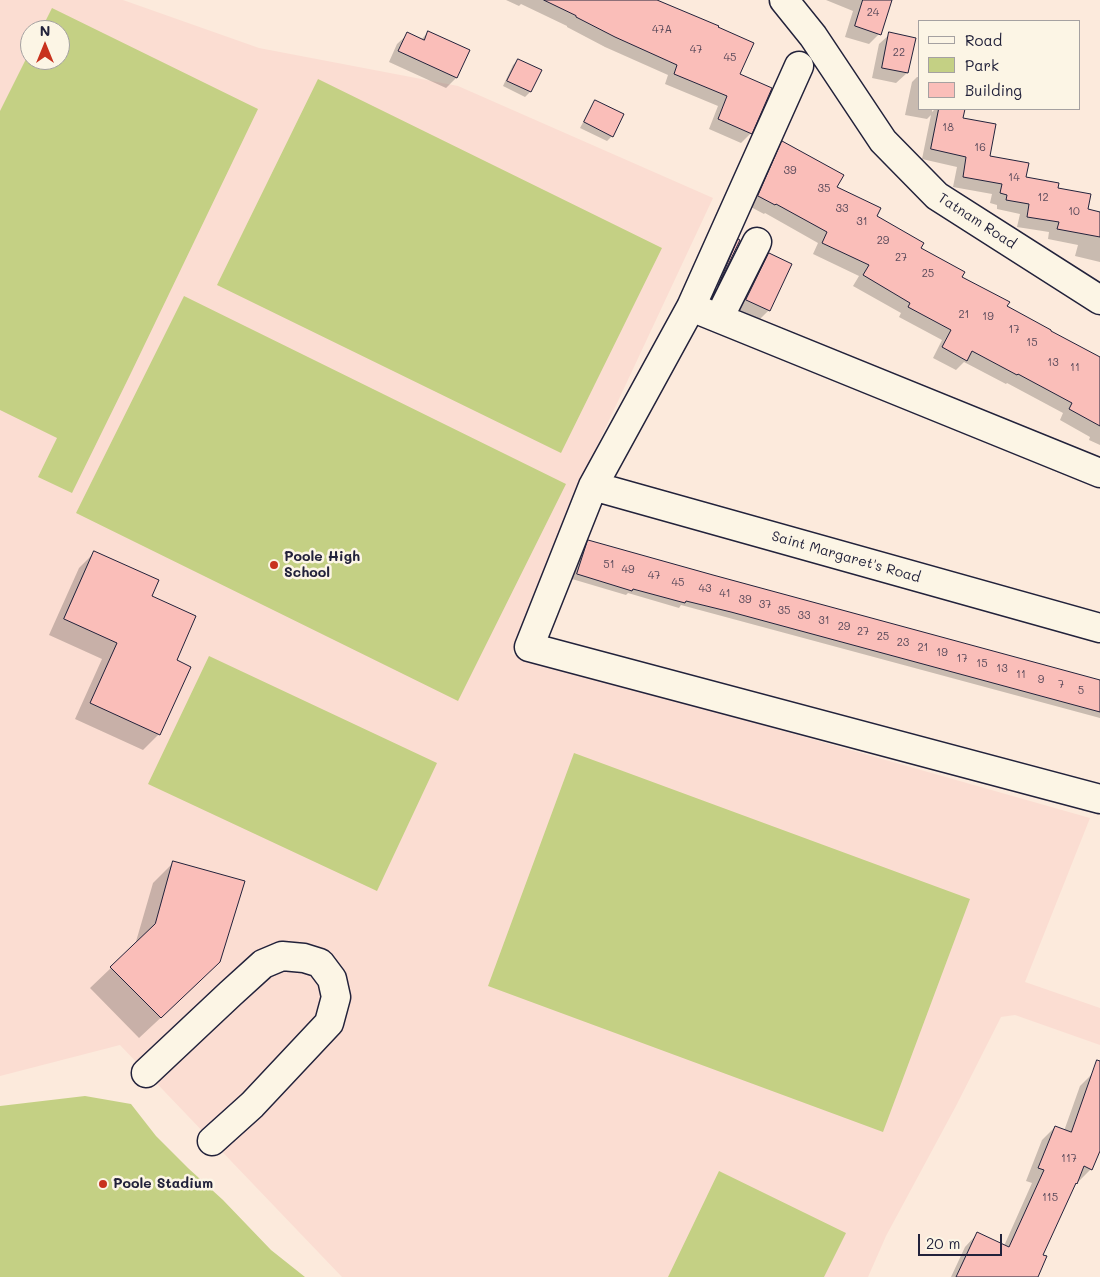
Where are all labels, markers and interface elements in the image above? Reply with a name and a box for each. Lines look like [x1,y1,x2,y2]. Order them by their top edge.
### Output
house number: 24 [867,6,879,20]
north arrow [20,20,70,70]
legend [918,20,1080,110]
text: N [40,21,50,40]
house number: 47A [652,23,672,37]
text: Road [965,30,1002,50]
house number: 47 [690,43,702,57]
house number: 22 [893,46,905,60]
house number: 45 [724,51,736,65]
text: Park [965,55,999,75]
text: Building [965,80,1022,100]
house number: 18 [942,121,954,135]
house number: 16 [974,141,986,155]
house number: 39 [784,164,796,178]
house number: 14 [1008,171,1020,185]
house number: 35 [818,182,830,196]
street label: Tatnam Road [935,190,1019,252]
house number: 12 [1037,191,1049,205]
house number: 33 [836,202,848,216]
house number: 10 [1068,205,1080,219]
house number: 31 [856,215,868,229]
house number: 29 [877,234,889,248]
house number: 27 [895,251,907,265]
house number: 25 [922,267,934,281]
house number: 21 [958,308,970,322]
house number: 19 [982,310,994,324]
house number: 17 [1008,323,1020,337]
house number: 15 [1026,336,1038,350]
house number: 13 [1047,356,1059,370]
house number: 11 [1070,361,1080,375]
street label: Saint Margaret's Road [770,528,922,586]
place label: Poole High School [284,549,360,582]
house number: 51 [603,558,615,572]
marker: Poole High School [268,559,280,571]
house number: 49 [622,563,634,577]
house number: 47 [648,569,660,583]
house number: 45 [672,576,684,590]
house number: 43 [699,582,711,596]
house number: 41 [719,587,731,601]
house number: 39 [739,593,751,607]
house number: 37 [759,598,771,612]
house number: 35 [778,604,790,618]
house number: 33 [798,609,810,623]
house number: 31 [818,614,830,628]
house number: 29 [838,620,850,634]
house number: 27 [857,625,869,639]
house number: 25 [877,630,889,644]
house number: 23 [897,636,909,650]
house number: 21 [917,641,929,655]
house number: 19 [936,646,948,660]
house number: 17 [956,652,968,666]
house number: 15 [976,657,988,671]
house number: 13 [996,662,1008,676]
house number: 11 [1016,668,1026,682]
house number: 9 [1038,673,1044,687]
house number: 7 [1058,678,1064,692]
house number: 5 [1078,684,1084,698]
house number: 117 [1061,1152,1077,1166]
place label: Poole Stadium [113,1176,213,1192]
marker: Poole Stadium [97,1178,109,1190]
house number: 115 [1042,1191,1058,1205]
scale bar [920,1224,1004,1256]
text: 20 m [926,1233,960,1253]

